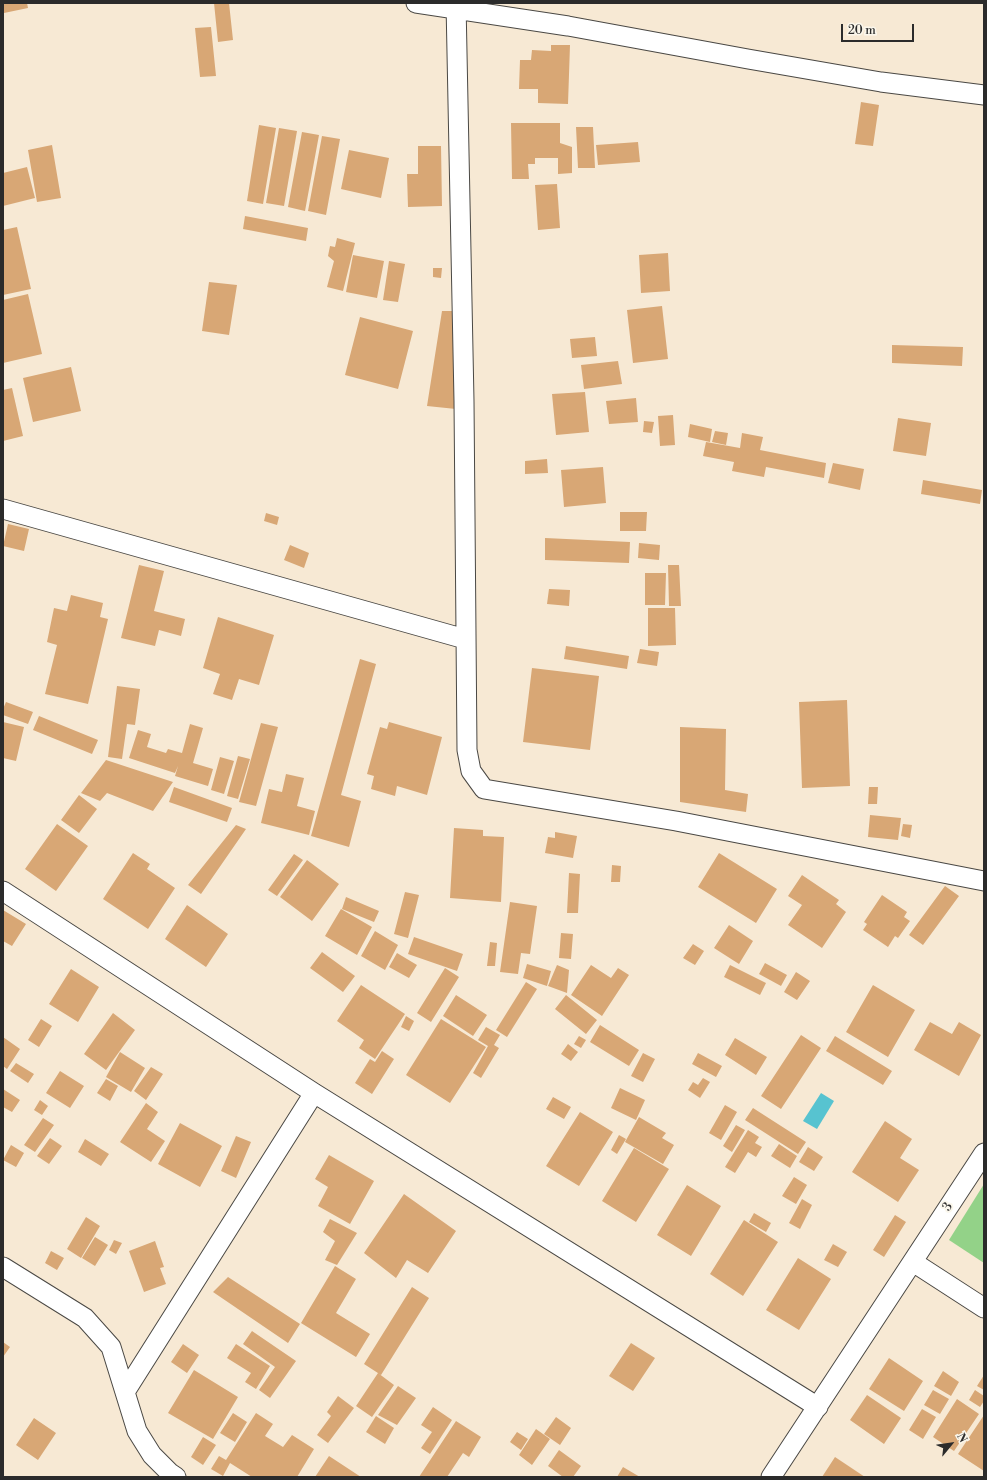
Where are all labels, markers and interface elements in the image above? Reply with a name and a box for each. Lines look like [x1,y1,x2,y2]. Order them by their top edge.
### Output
scale bar [843,16,916,42]
text: 20 m [848,23,876,38]
street label: 3 [940,1200,956,1214]
north arrow [931,1424,971,1464]
text: N [953,1431,970,1445]

